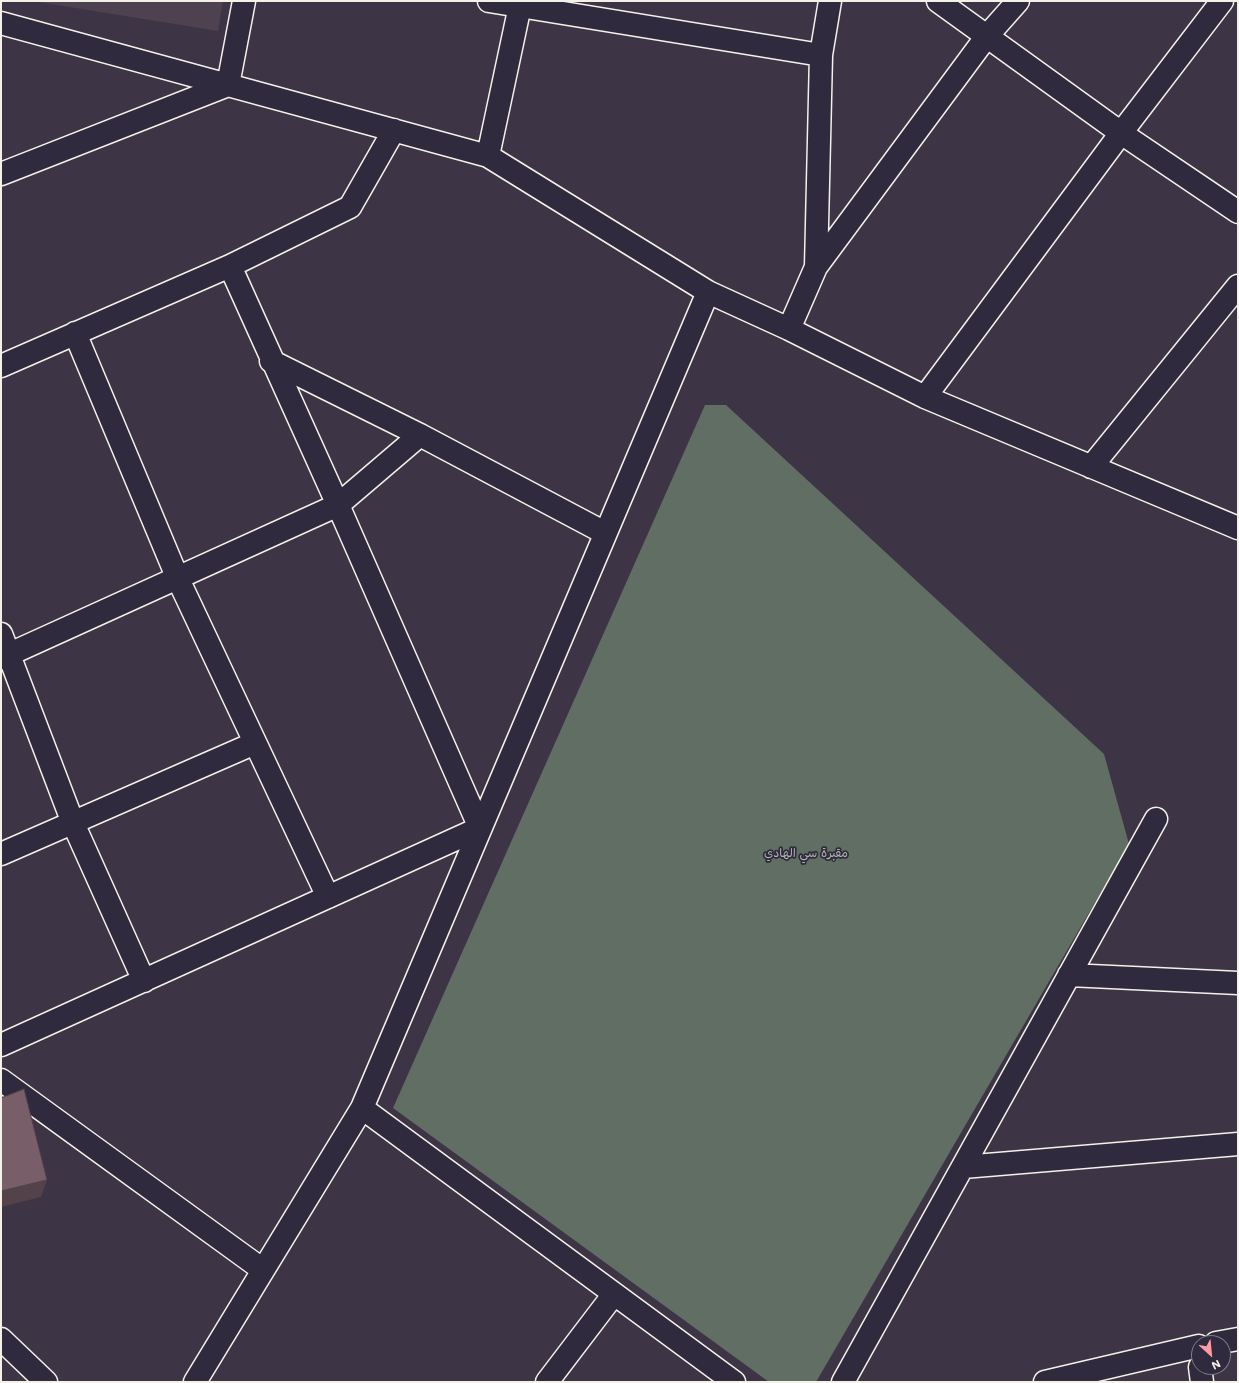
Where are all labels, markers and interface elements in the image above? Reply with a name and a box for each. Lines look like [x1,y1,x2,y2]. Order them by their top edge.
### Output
park label: مقبرة سي الهادي [764,846,848,860]
north arrow [1191,1335,1231,1375]
text: N [1209,1357,1223,1374]

